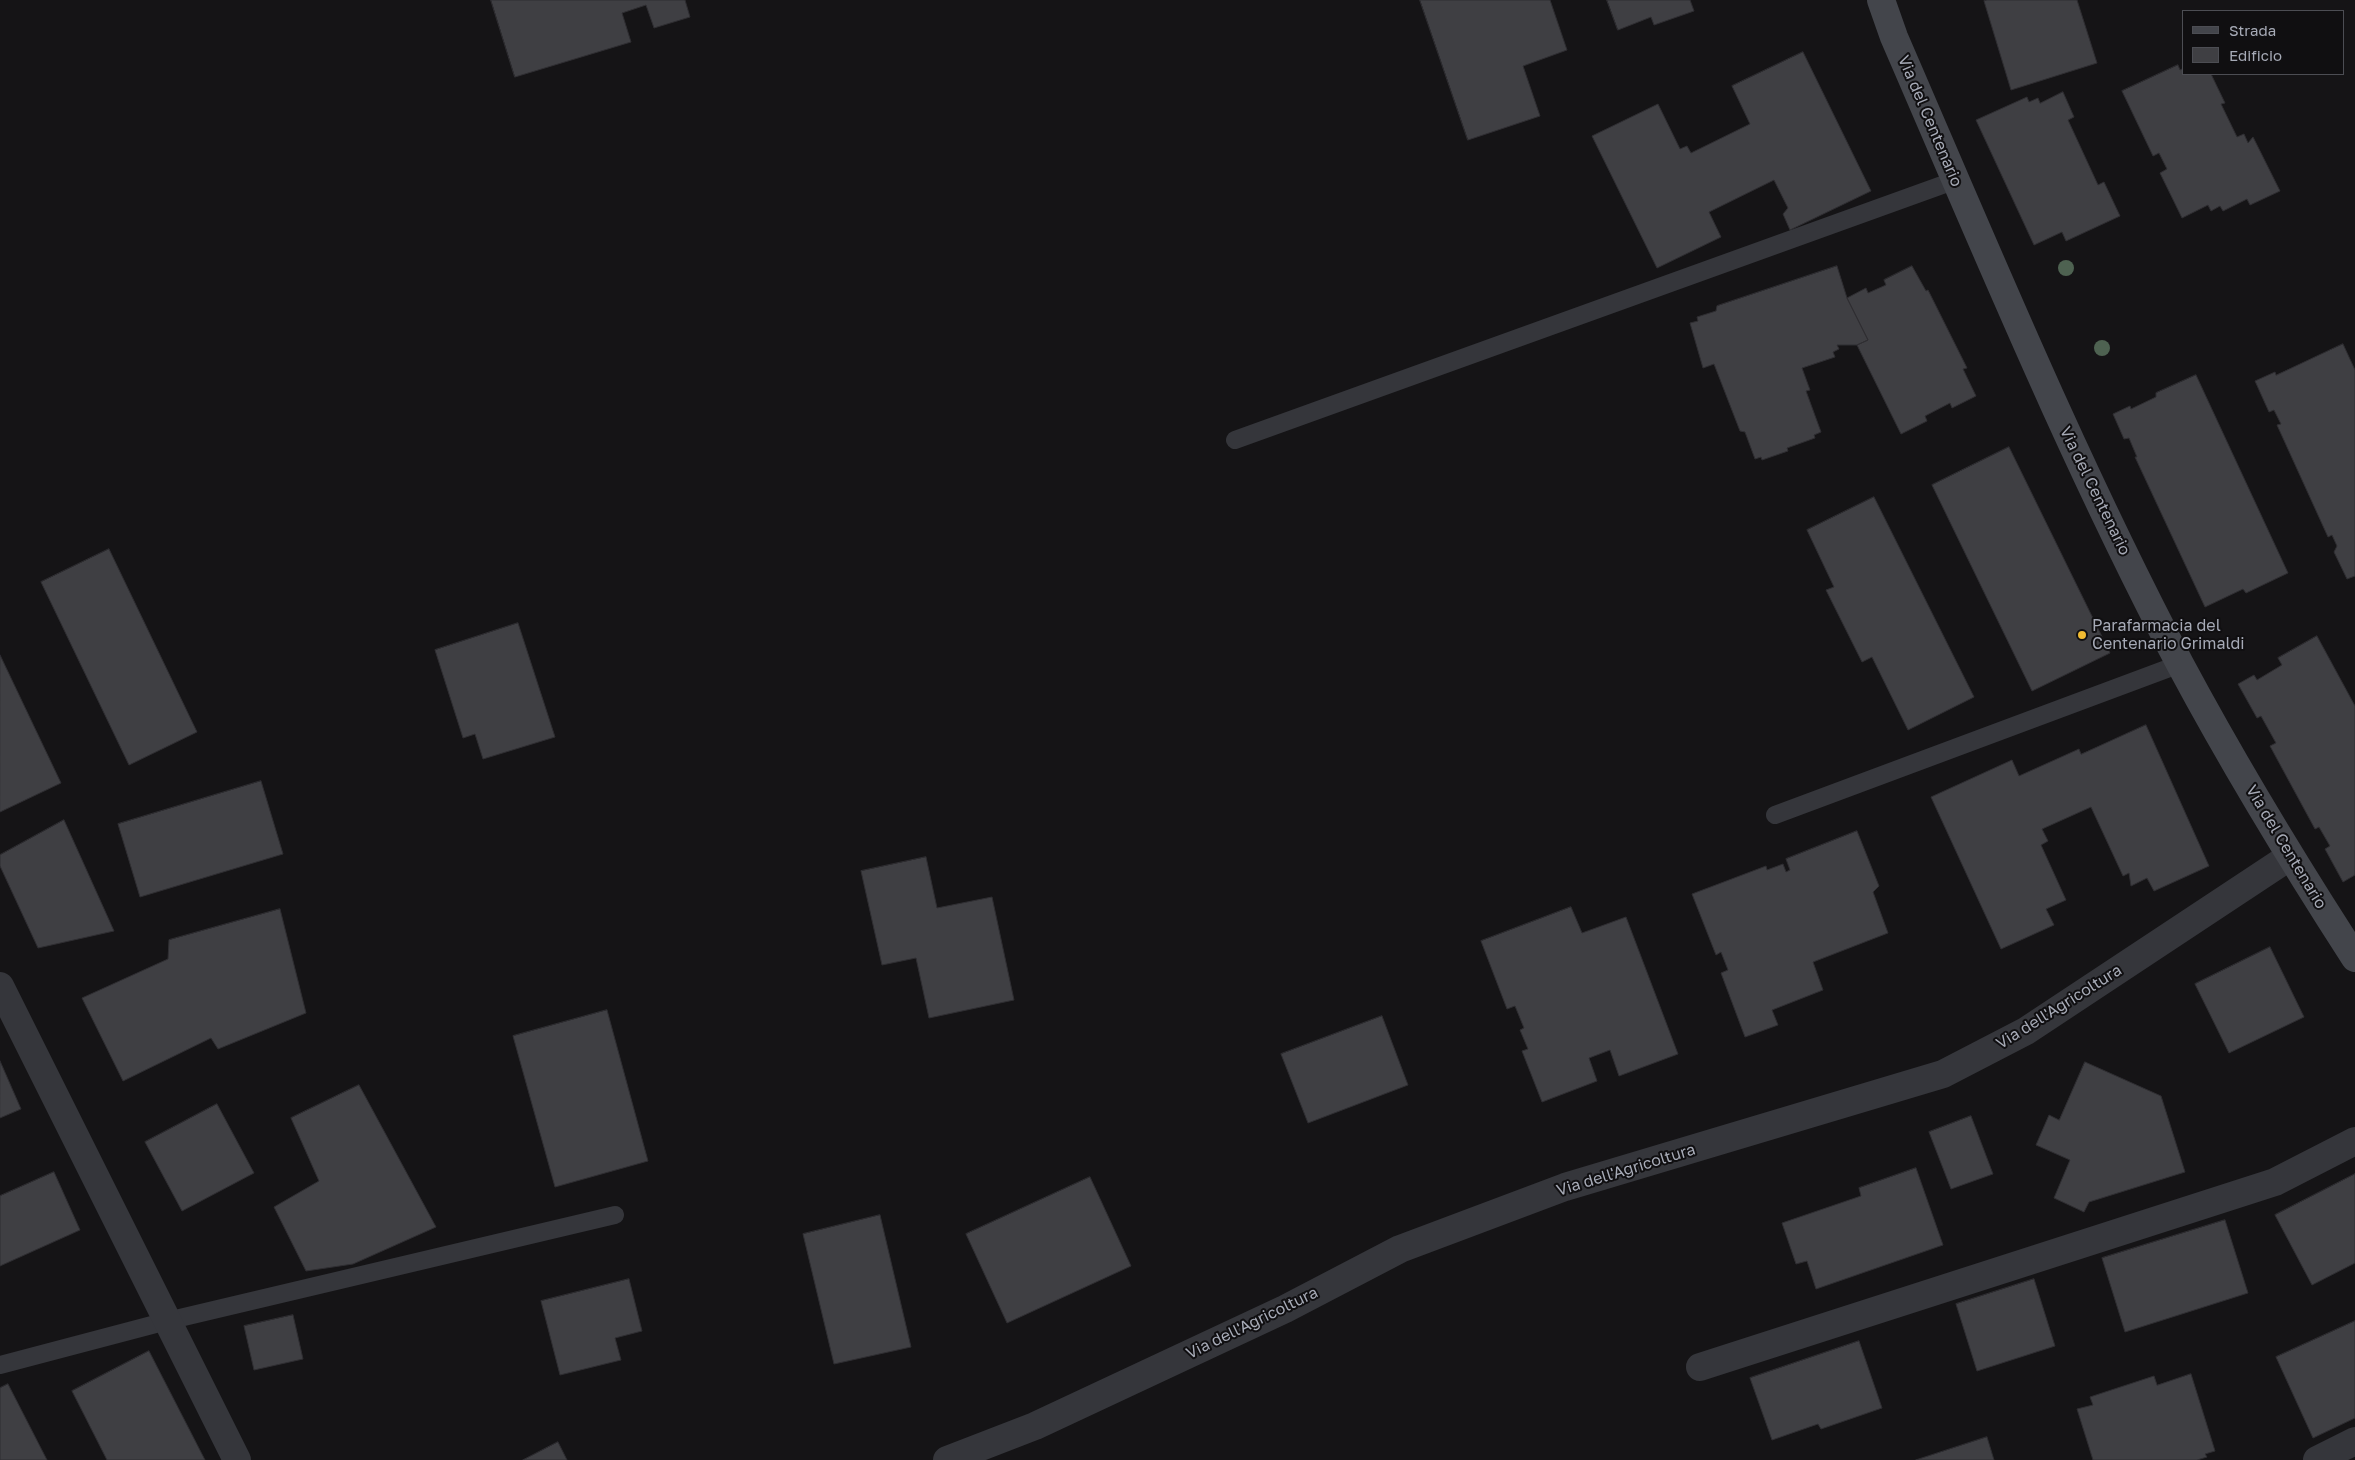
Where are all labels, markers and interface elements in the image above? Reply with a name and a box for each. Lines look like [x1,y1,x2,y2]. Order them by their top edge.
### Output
legend [2182,10,2345,75]
text: Strada [2229,21,2276,39]
text: Edificio [2229,46,2282,64]
street label: Via del Centenario [1894,52,1966,190]
street label: Via del Centenario [2056,424,2134,558]
place label: Parafarmacia del Centenario Grimaldi [2092,616,2245,654]
marker: Parafarmacia del Centenario Grimaldi [2076,629,2088,641]
street label: Via del Centenario [2242,782,2330,912]
street label: Via dell'Agricoltura [1993,961,2125,1053]
street label: Via dell'Agricoltura [1554,1140,1698,1200]
street label: Via dell'Agricoltura [1183,1283,1321,1363]

